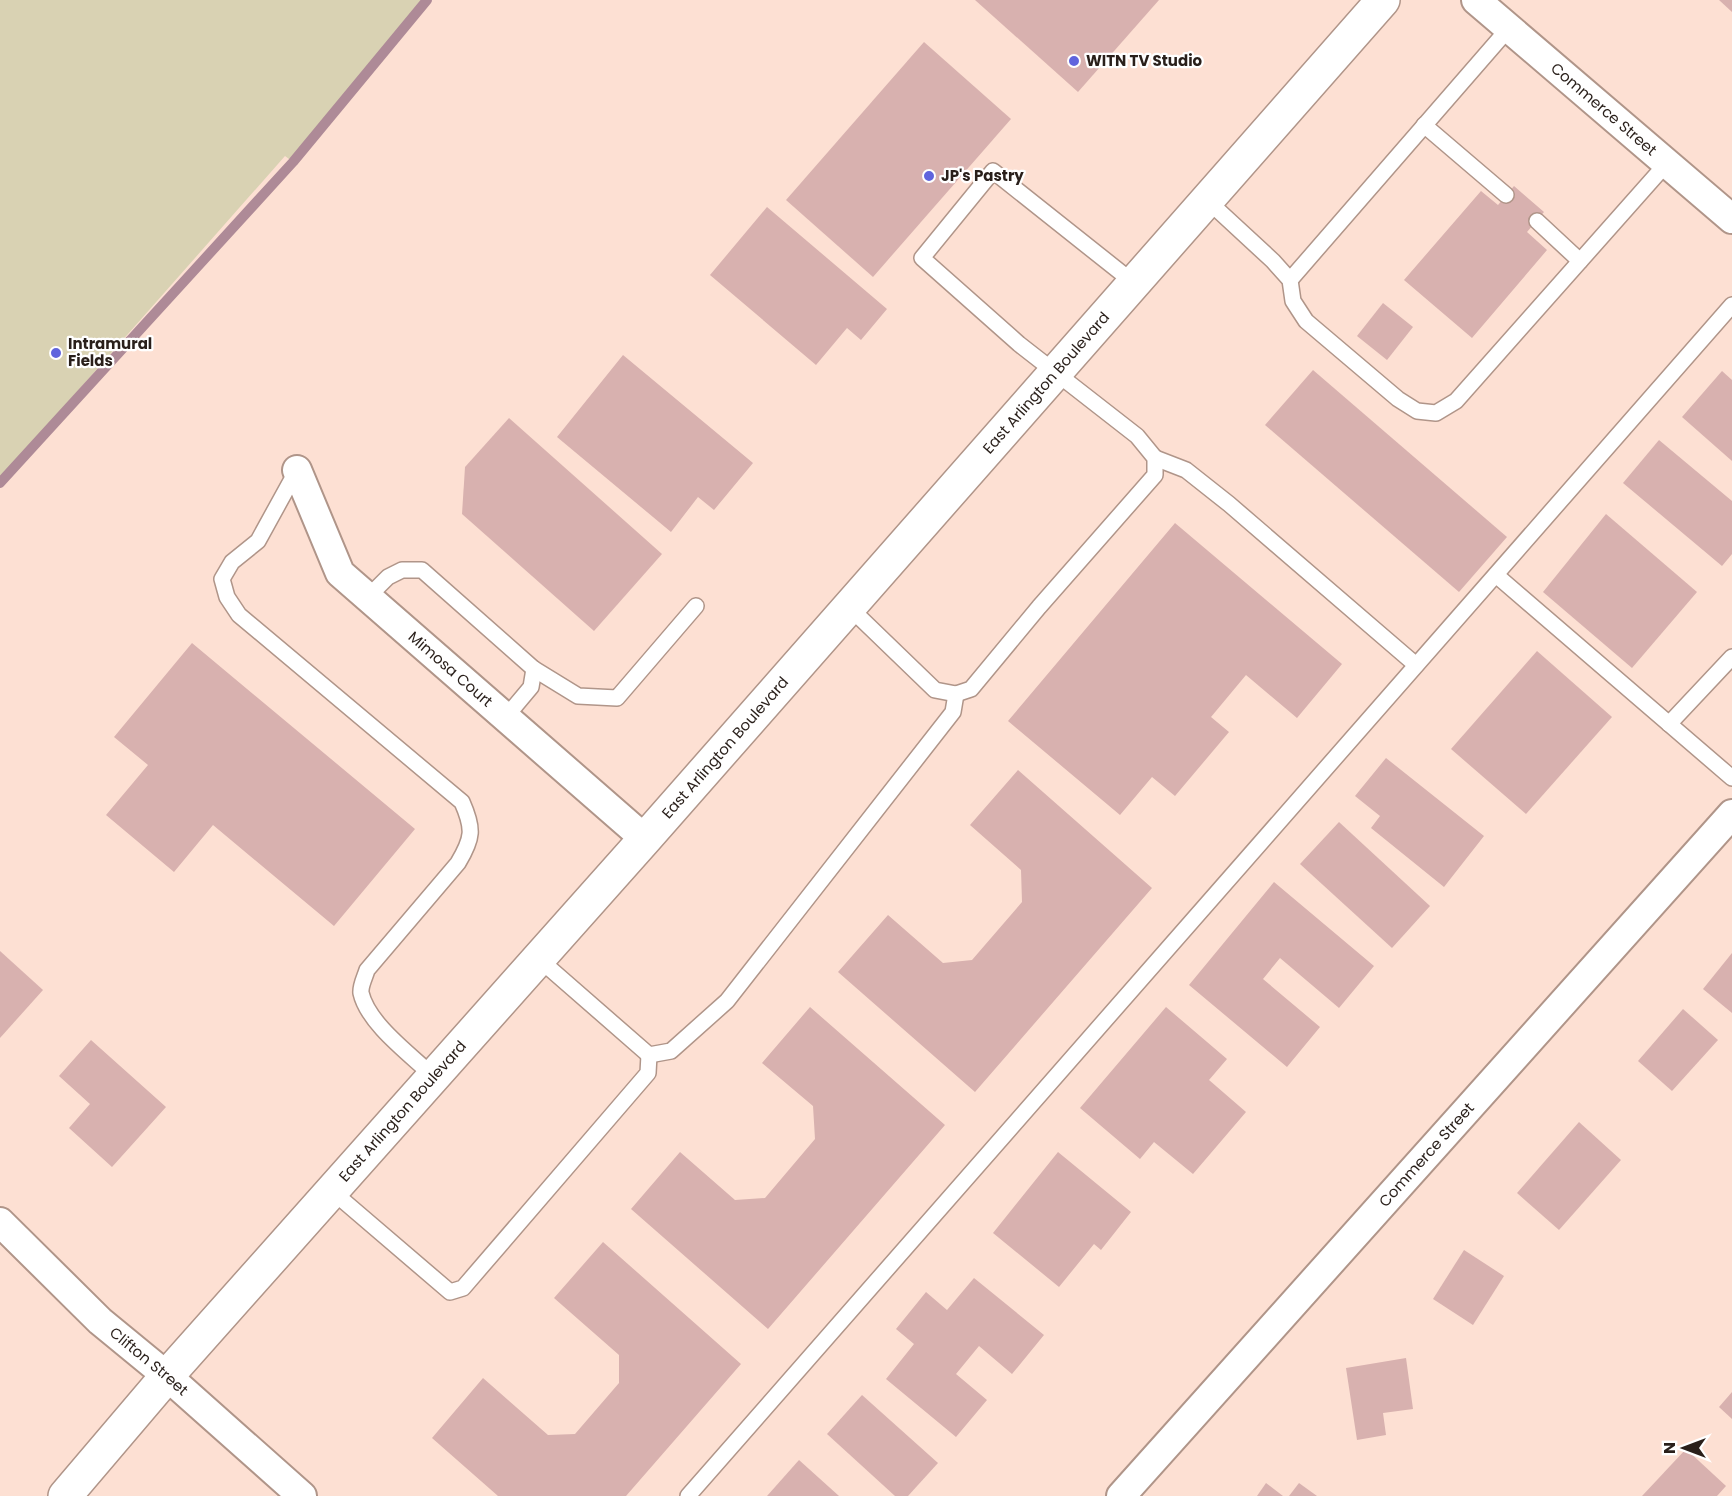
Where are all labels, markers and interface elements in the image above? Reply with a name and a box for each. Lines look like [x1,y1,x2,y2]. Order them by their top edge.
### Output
place label: WITN TV Studio [1086,50,1203,71]
marker: WITN TV Studio [1067,54,1081,68]
street label: Commerce Street [1546,57,1662,160]
place label: JP's Pastry [941,165,1024,186]
marker: JP's Pastry [922,169,936,183]
street label: East Arlington Boulevard [978,307,1114,458]
place label: Intramural Fields [68,333,152,371]
marker: Intramural Fields [49,346,63,360]
street label: Mimosa Court [404,626,497,711]
street label: East Arlington Boulevard [657,672,793,823]
street label: East Arlington Boulevard [334,1036,471,1186]
street label: Commerce Street [1374,1098,1479,1211]
street label: Clifton Street [105,1322,193,1400]
north arrow [1654,1418,1714,1478]
text: N [1658,1442,1681,1454]

